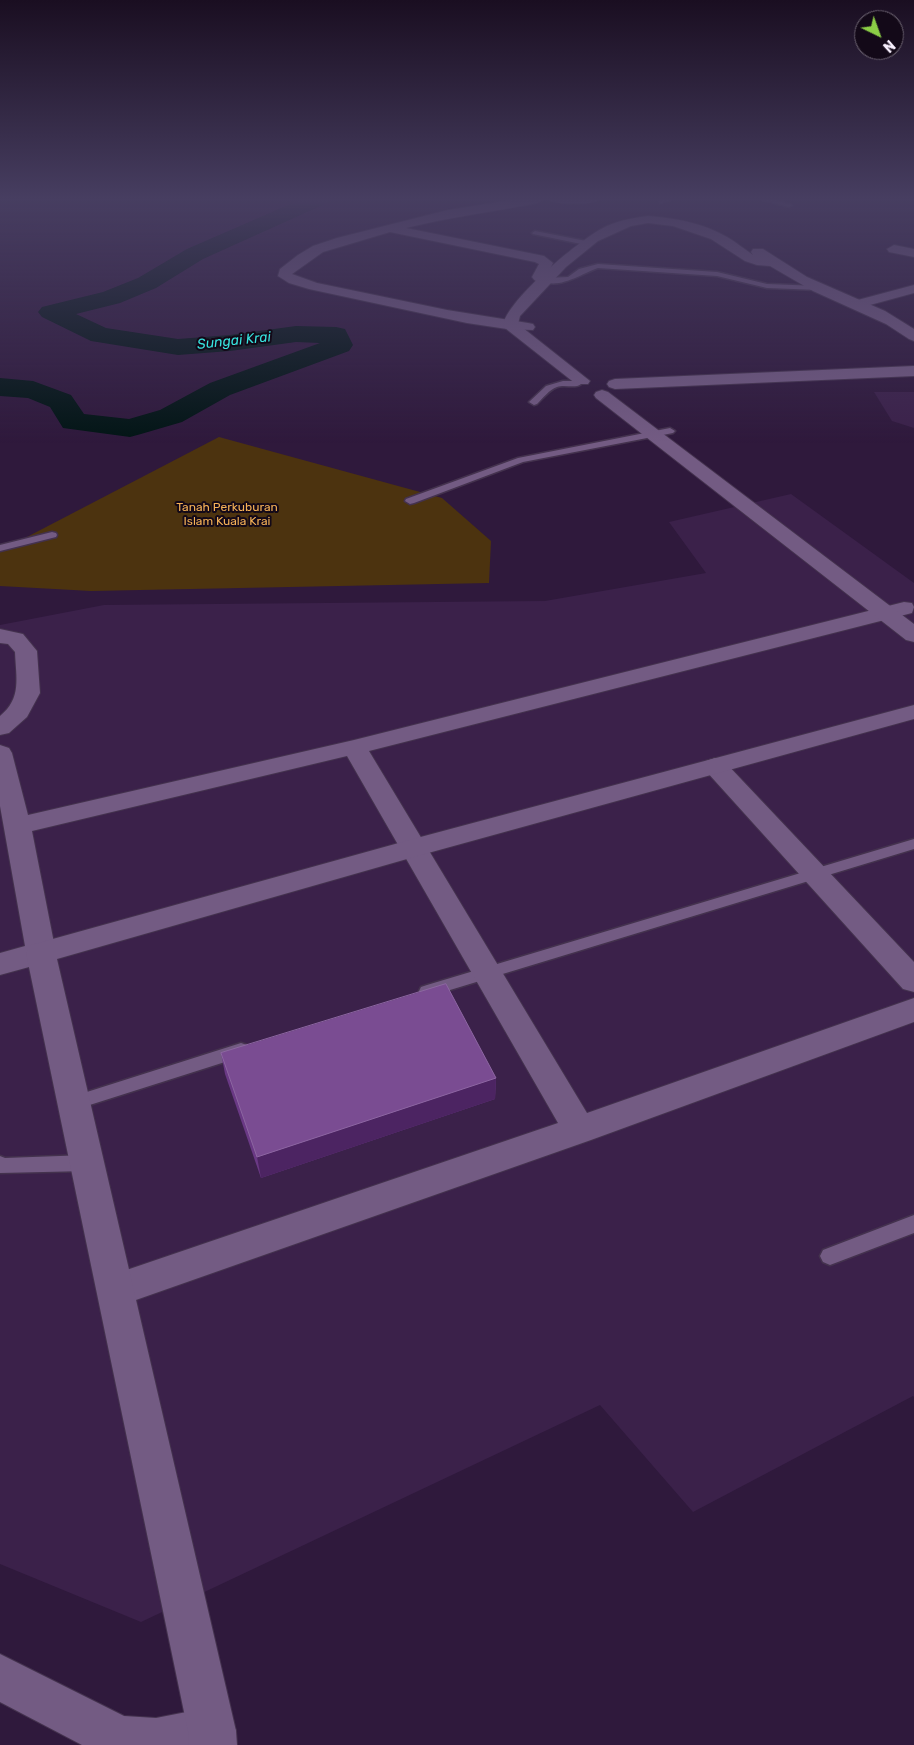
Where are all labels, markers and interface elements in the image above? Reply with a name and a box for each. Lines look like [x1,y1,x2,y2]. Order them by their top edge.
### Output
north arrow [854,10,904,60]
text: N [879,36,898,55]
water label: Sungai Krai [196,329,272,353]
park label: Tanah Perkuburan Islam Kuala Krai [176,501,278,529]

